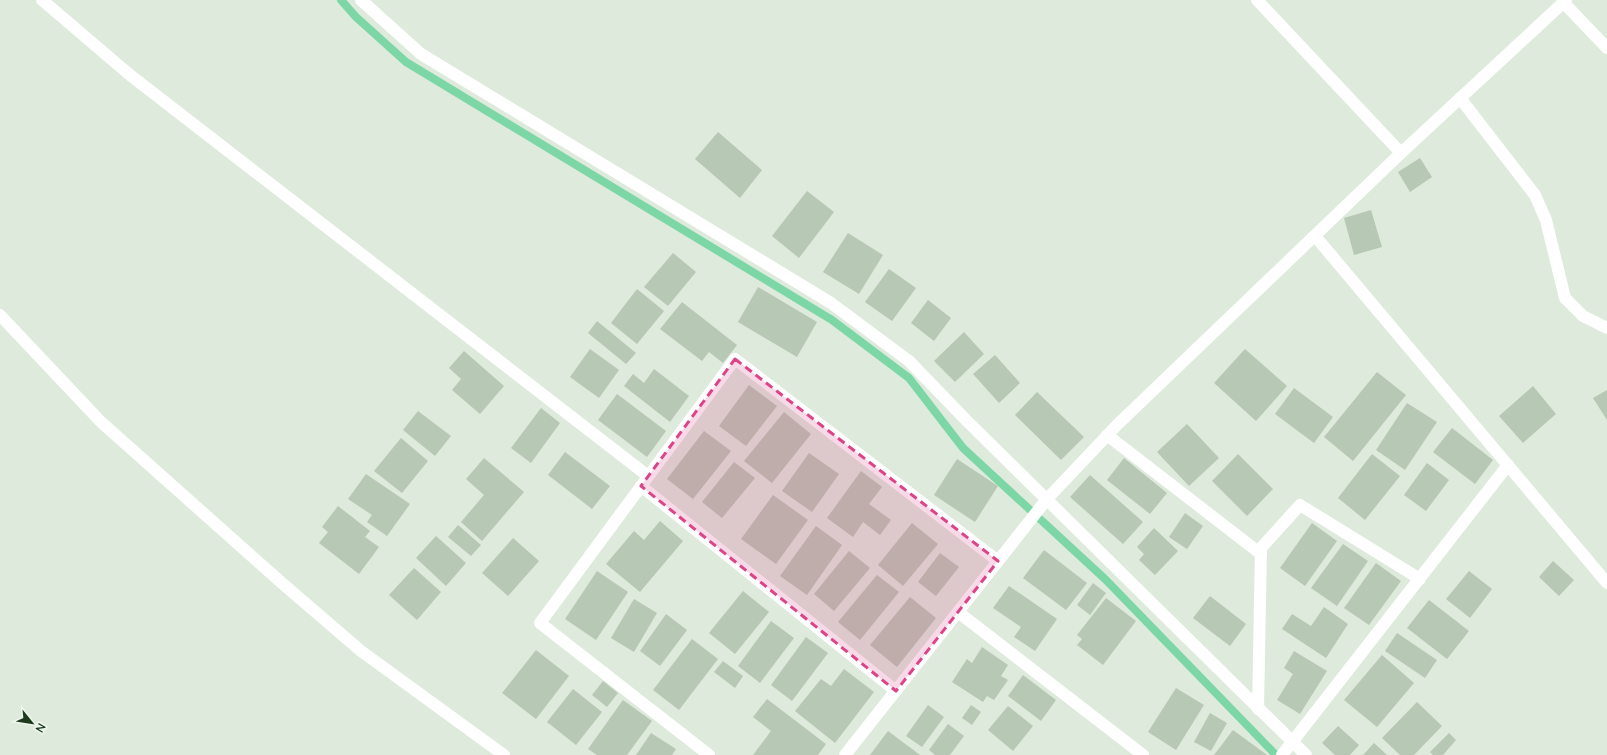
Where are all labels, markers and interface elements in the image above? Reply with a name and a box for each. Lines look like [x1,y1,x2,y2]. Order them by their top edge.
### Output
north arrow [12,703,52,743]
text: N [33,721,49,735]

